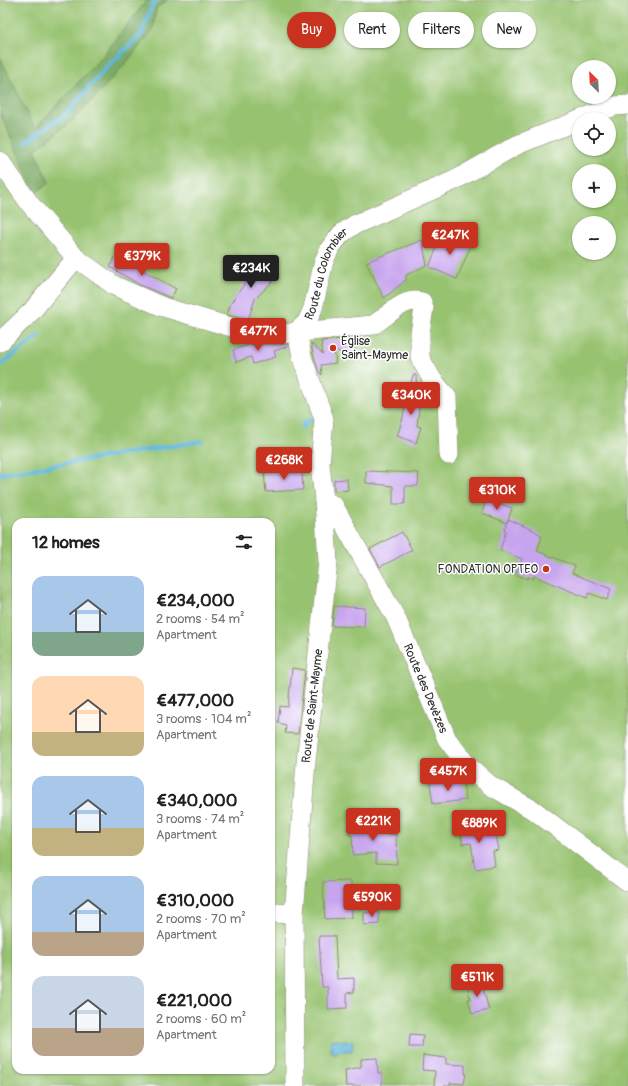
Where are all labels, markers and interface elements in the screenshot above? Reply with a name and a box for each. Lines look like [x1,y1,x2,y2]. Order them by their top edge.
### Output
chip: Buy [287,12,336,48]
chip: Rent [344,12,400,48]
chip: Filters [408,12,474,48]
chip: New [482,12,536,48]
north arrow [572,60,616,104]
map controls [572,60,616,260]
button: locate [572,112,616,156]
button: + [572,164,616,208]
button: − [572,216,616,260]
pin: €247K [422,222,478,256]
street label: Route du Colombier [302,224,351,322]
text: €247K [431,227,469,243]
pin: €379K [114,243,170,277]
text: €379K [123,248,161,264]
pin: €234K [223,255,279,289]
text: €234K [232,260,270,276]
pin: €477K [230,318,286,352]
text: €477K [239,323,277,339]
place label: Église Saint-Mayme [341,333,408,363]
marker: Église Saint-Mayme [328,343,338,353]
pin: €340K [383,382,439,416]
text: €340K [391,387,431,403]
pin: €268K [256,447,312,481]
text: €268K [265,452,303,468]
pin: €310K [469,477,525,511]
text: €310K [478,482,516,498]
icon: filters [233,531,255,553]
text: 12 homes [32,532,100,553]
place label: FONDATION OPTEO [438,562,538,577]
marker: FONDATION OPTEO [541,564,551,574]
text: €234,000 [156,590,235,611]
icon: home [64,592,112,640]
text: 2 rooms · 54 m² [156,611,244,627]
text: Apartment [156,627,217,643]
street label: Route des Devèzes [400,642,451,736]
street label: Route de Saint-Mayme [299,648,326,764]
text: €477,000 [156,690,234,711]
icon: home [64,692,112,740]
text: 3 rooms · 104 m² [156,711,251,727]
text: Apartment [156,727,217,743]
pin: €457K [420,758,476,792]
text: €457K [429,763,467,779]
text: €340,000 [156,790,237,811]
icon: home [64,792,112,840]
pin: €221K [345,808,401,842]
pin: €889K [451,810,507,844]
text: 3 rooms · 74 m² [156,811,244,827]
text: €221K [355,813,391,829]
text: €889K [461,815,497,831]
text: Apartment [156,827,217,843]
pin: €590K [344,884,400,918]
text: €590K [352,889,392,905]
text: €310,000 [156,890,234,911]
icon: home [64,892,112,940]
text: 2 rooms · 70 m² [156,911,246,927]
text: Apartment [156,927,217,943]
pin: €511K [449,964,505,998]
text: €511K [460,969,494,985]
text: €221,000 [156,990,232,1011]
icon: home [64,992,112,1040]
text: 2 rooms · 60 m² [156,1011,246,1027]
text: Apartment [156,1027,217,1043]

